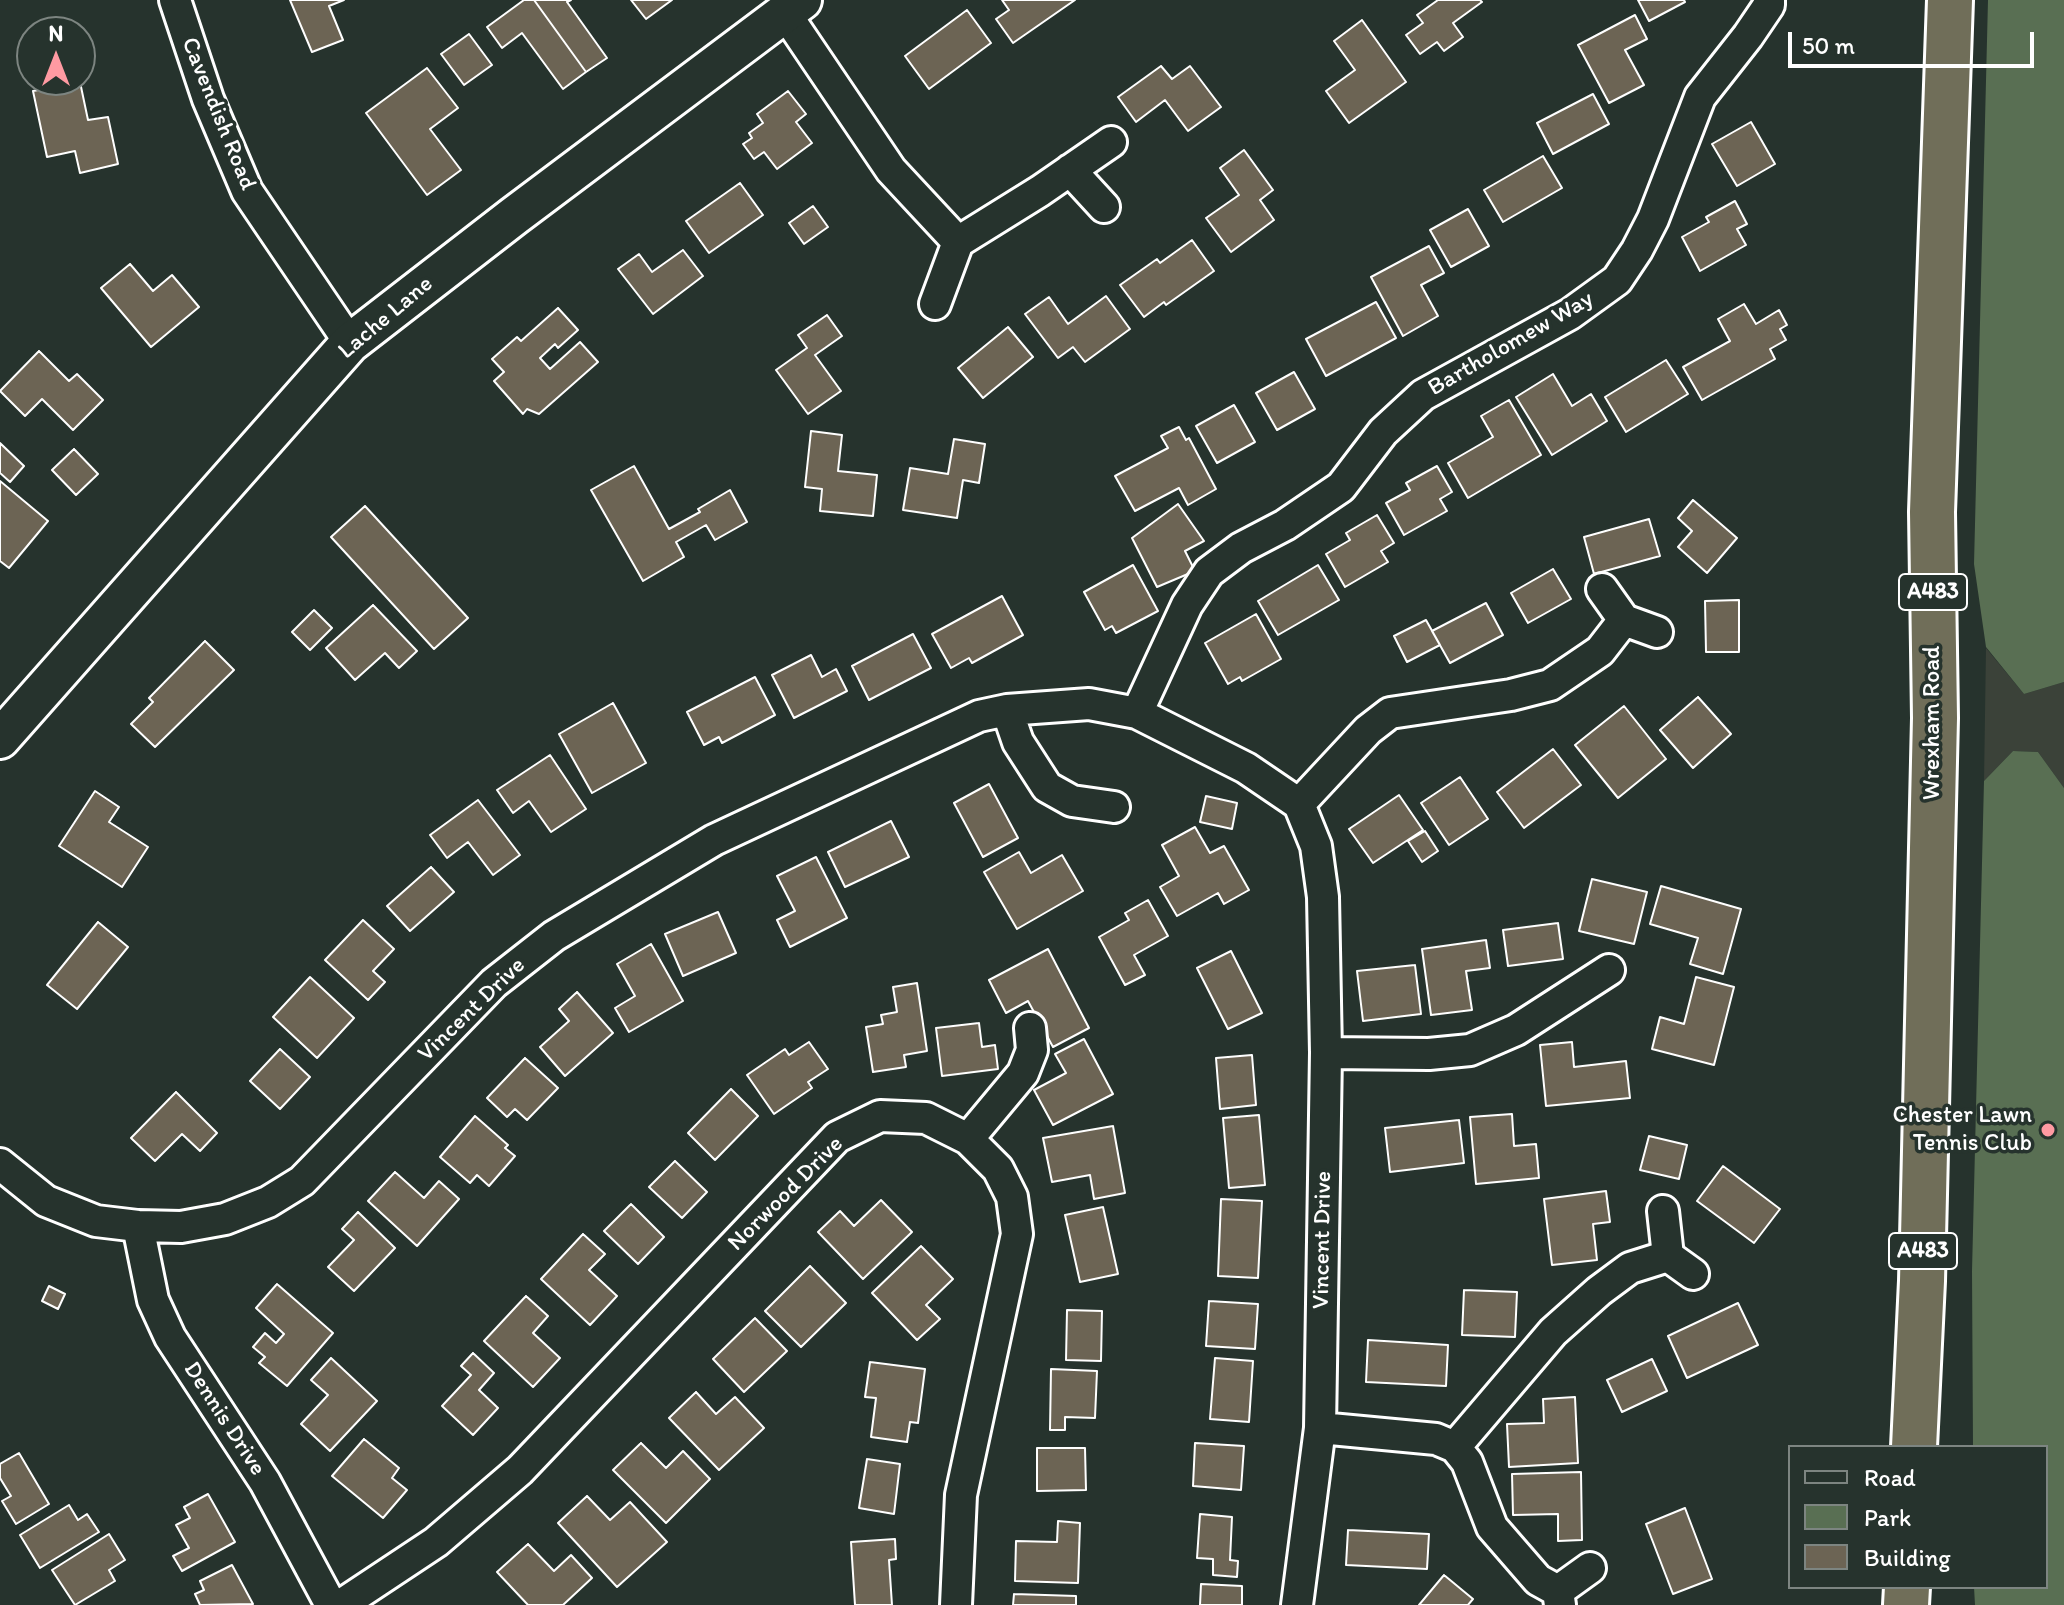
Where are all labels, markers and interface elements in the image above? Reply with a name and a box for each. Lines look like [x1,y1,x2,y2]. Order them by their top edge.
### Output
north arrow [16,16,96,96]
scale bar [1792,16,2038,66]
text: N [49,20,63,47]
text: 50 m [1802,31,1855,60]
street label: Cavendish Road [174,33,262,195]
street label: Lache Lane [333,270,439,366]
street label: Bartholomew Way [1423,285,1599,403]
road number: A483 [1899,574,1967,610]
street label: Wrexham Road [1919,646,1947,800]
street label: Vincent Drive [412,952,532,1068]
place label: Chester Lawn Tennis Club [1892,1102,2032,1158]
marker: Chester Lawn Tennis Club [2039,1121,2057,1139]
street label: Norwood Drive [722,1130,850,1258]
street label: Vincent Drive [1307,1171,1339,1309]
road number: A483 [1889,1233,1957,1269]
street label: Dennis Drive [176,1357,272,1481]
legend [1788,1445,2048,1589]
text: Road [1864,1463,1916,1492]
text: Park [1864,1503,1911,1532]
text: Building [1864,1543,1951,1572]

